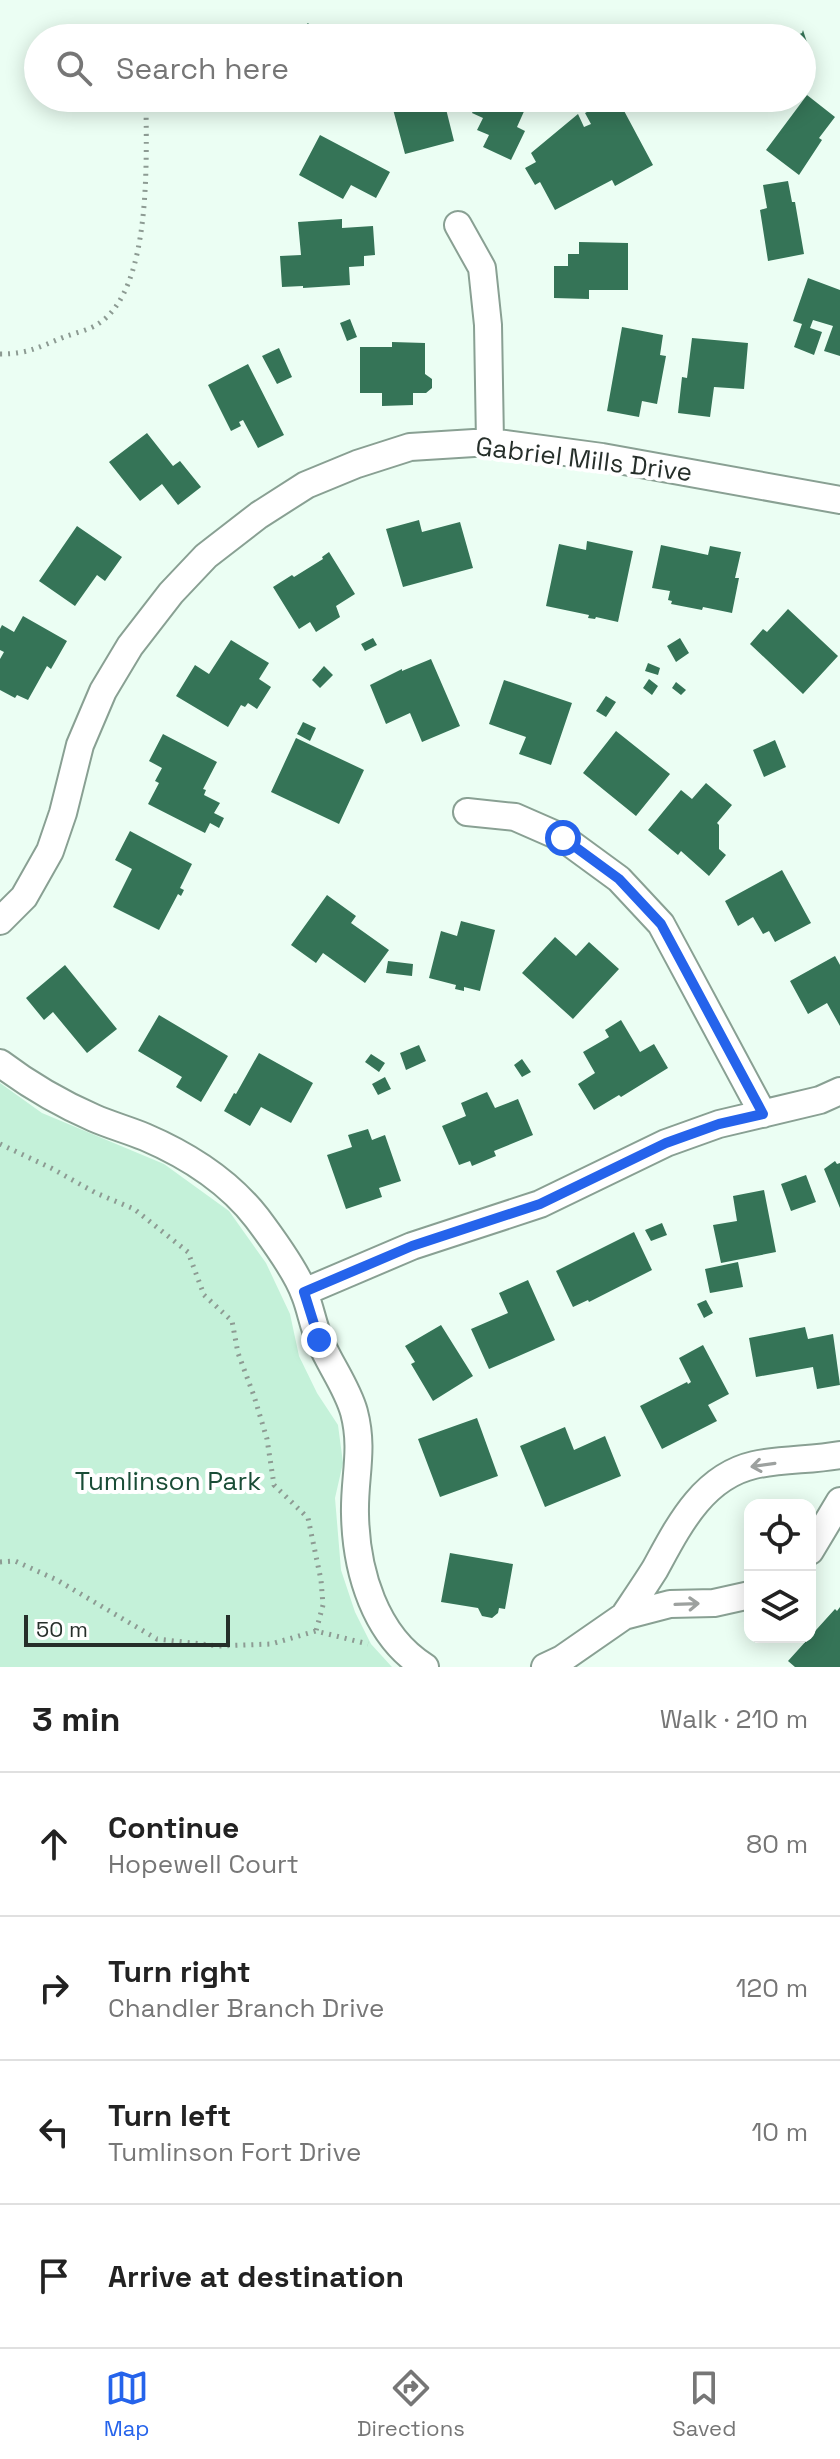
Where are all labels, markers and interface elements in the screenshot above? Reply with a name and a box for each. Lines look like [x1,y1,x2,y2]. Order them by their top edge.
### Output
search box [24,24,816,112]
icon: search [52,46,96,90]
text: Search here [116,49,289,88]
street label: Gabriel Mills Drive [474,429,694,489]
route start [545,820,581,856]
route end [301,1322,337,1358]
one-way arrow [751,1458,776,1473]
park label: Tumlinson Park [75,1464,261,1498]
map controls [744,1499,816,1643]
button: locate [744,1499,816,1571]
button: layers [744,1571,816,1643]
one-way arrow [673,1596,700,1611]
scale bar [24,1611,230,1647]
text: 50 m [36,1615,88,1643]
text: 3 min [32,1698,120,1741]
text: Walk · 210 m [660,1702,808,1736]
text: Continue [108,1808,239,1847]
icon: ahead [32,1822,76,1866]
text: 80 m [746,1827,808,1861]
text: Hopewell Court [108,1847,299,1881]
text: Turn right [108,1952,251,1991]
icon: right [32,1966,76,2010]
text: 120 m [736,1971,808,2005]
text: Chandler Branch Drive [108,1991,384,2025]
text: Turn left [108,2096,231,2135]
icon: left [32,2110,76,2154]
text: 10 m [751,2115,808,2149]
text: Tumlinson Fort Drive [108,2135,361,2169]
icon: arrive [32,2254,76,2298]
text: Arrive at destination [108,2257,404,2296]
tab: Map [104,2366,150,2442]
tab: Directions [357,2366,465,2442]
tab: Saved [672,2366,736,2442]

